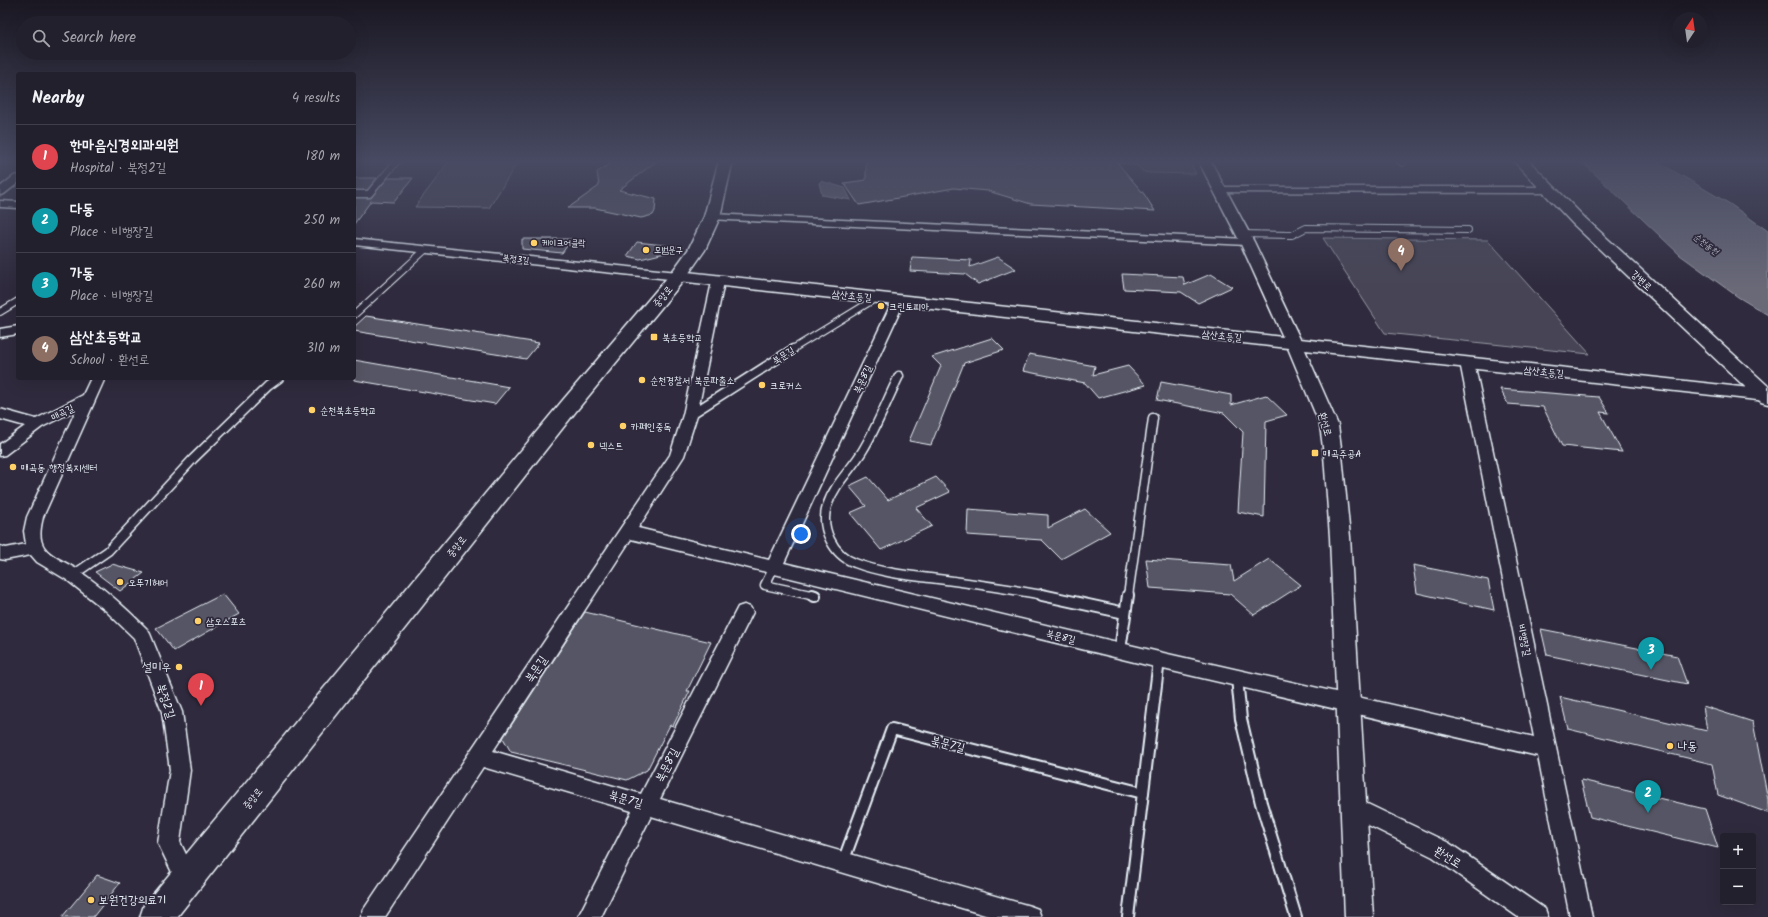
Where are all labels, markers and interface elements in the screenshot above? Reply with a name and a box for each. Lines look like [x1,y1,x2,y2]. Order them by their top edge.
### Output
north arrow [1672,12,1708,48]
search box [16,16,356,60]
text: Search here [62,26,136,50]
icon: search [30,27,52,49]
text: Nearby [32,85,84,112]
text: 4 results [292,88,340,109]
text: 한마음신경외과의원 [70,134,179,158]
text: 1 [43,146,47,167]
text: 180 m [306,146,340,167]
text: Hospital · 북정2길 [70,158,166,179]
text: 다동 [70,198,94,222]
text: 2 [41,210,49,231]
text: 250 m [303,210,340,231]
text: Place · 비행장길 [70,222,153,243]
water label: 순천동천 [1690,230,1722,260]
place label: 케이크어클락 [542,236,586,251]
marker: 케이크어클락 [529,238,539,248]
pin: 4 [1388,238,1414,271]
place label: 모범문구 [654,243,683,258]
marker: 모범문구 [641,245,651,255]
street label: 북정3길 [502,251,531,268]
text: 가동 [70,262,94,286]
street label: 강변로 [1627,267,1656,295]
text: 3 [41,274,49,295]
text: 260 m [303,274,340,295]
street label: 중앙로 [649,282,677,311]
text: Place · 비행장길 [70,286,153,307]
street label: 삼산초등길 [831,286,873,306]
place label: 크린토피아 [889,299,929,315]
marker: 크린토피아 [876,301,886,311]
text: 삼산초등학교 [70,326,142,350]
street label: 삼산초등길 [1201,326,1243,346]
place label: 북초등학교 [662,330,702,346]
marker: 북초등학교 [649,332,659,342]
text: 4 [41,338,49,359]
text: 310 m [306,338,340,359]
street label: 북문길 [769,343,798,369]
text: School · 환선로 [70,350,150,371]
street label: 북문8길 [849,362,877,396]
street label: 삼산초등길 [1523,362,1565,382]
place label: 순천경찰서 북문파출소 [650,373,734,389]
marker: 순천경찰서 북문파출소 [637,375,647,385]
place label: 크로커스 [770,378,802,394]
marker: 크로커스 [757,380,767,390]
street label: 매곡길 [48,400,77,425]
place label: 순천북초등학교 [320,403,376,419]
marker: 순천북초등학교 [307,405,317,415]
street label: 환선로 [1314,410,1336,438]
place label: 카페인중독 [631,419,671,435]
marker: 카페인중독 [618,421,628,431]
place label: 넥스트 [599,438,623,454]
marker: 넥스트 [586,440,596,450]
place label: 매곡주공A [1323,446,1361,462]
marker: 매곡주공A [1310,448,1320,458]
place label: 매곡동 행정복지센터 [21,460,97,476]
marker: 매곡동 행정복지센터 [8,462,18,472]
your location [791,524,811,544]
street label: 중앙로 [443,532,471,561]
place label: 오뚜기헤어 [128,575,168,591]
marker: 오뚜기헤어 [115,577,125,587]
place label: 삼오스포츠 [206,614,246,630]
marker: 삼오스포츠 [193,616,203,626]
street label: 비행장길 [1513,623,1535,658]
street label: 북문8길 [1044,626,1077,648]
pin: 3 [1638,637,1664,670]
street label: 북문길 [520,652,553,687]
place label: 설미우 [142,658,171,677]
marker: 설미우 [174,662,184,672]
pin: 1 [188,673,214,706]
street label: 북정2길 [151,681,180,722]
street label: 북문7길 [929,731,967,758]
place label: 나동 [1678,737,1697,756]
marker: 나동 [1665,741,1675,751]
street label: 북문8길 [651,744,684,786]
pin: 2 [1635,780,1661,813]
street label: 중앙로 [239,784,267,813]
street label: 북문7길 [607,786,645,813]
map controls [1720,833,1756,905]
button: + [1720,833,1756,869]
street label: 환선로 [1430,842,1465,873]
button: − [1720,869,1756,905]
place label: 보원건강의료기 [99,891,167,910]
marker: 보원건강의료기 [86,895,96,905]

